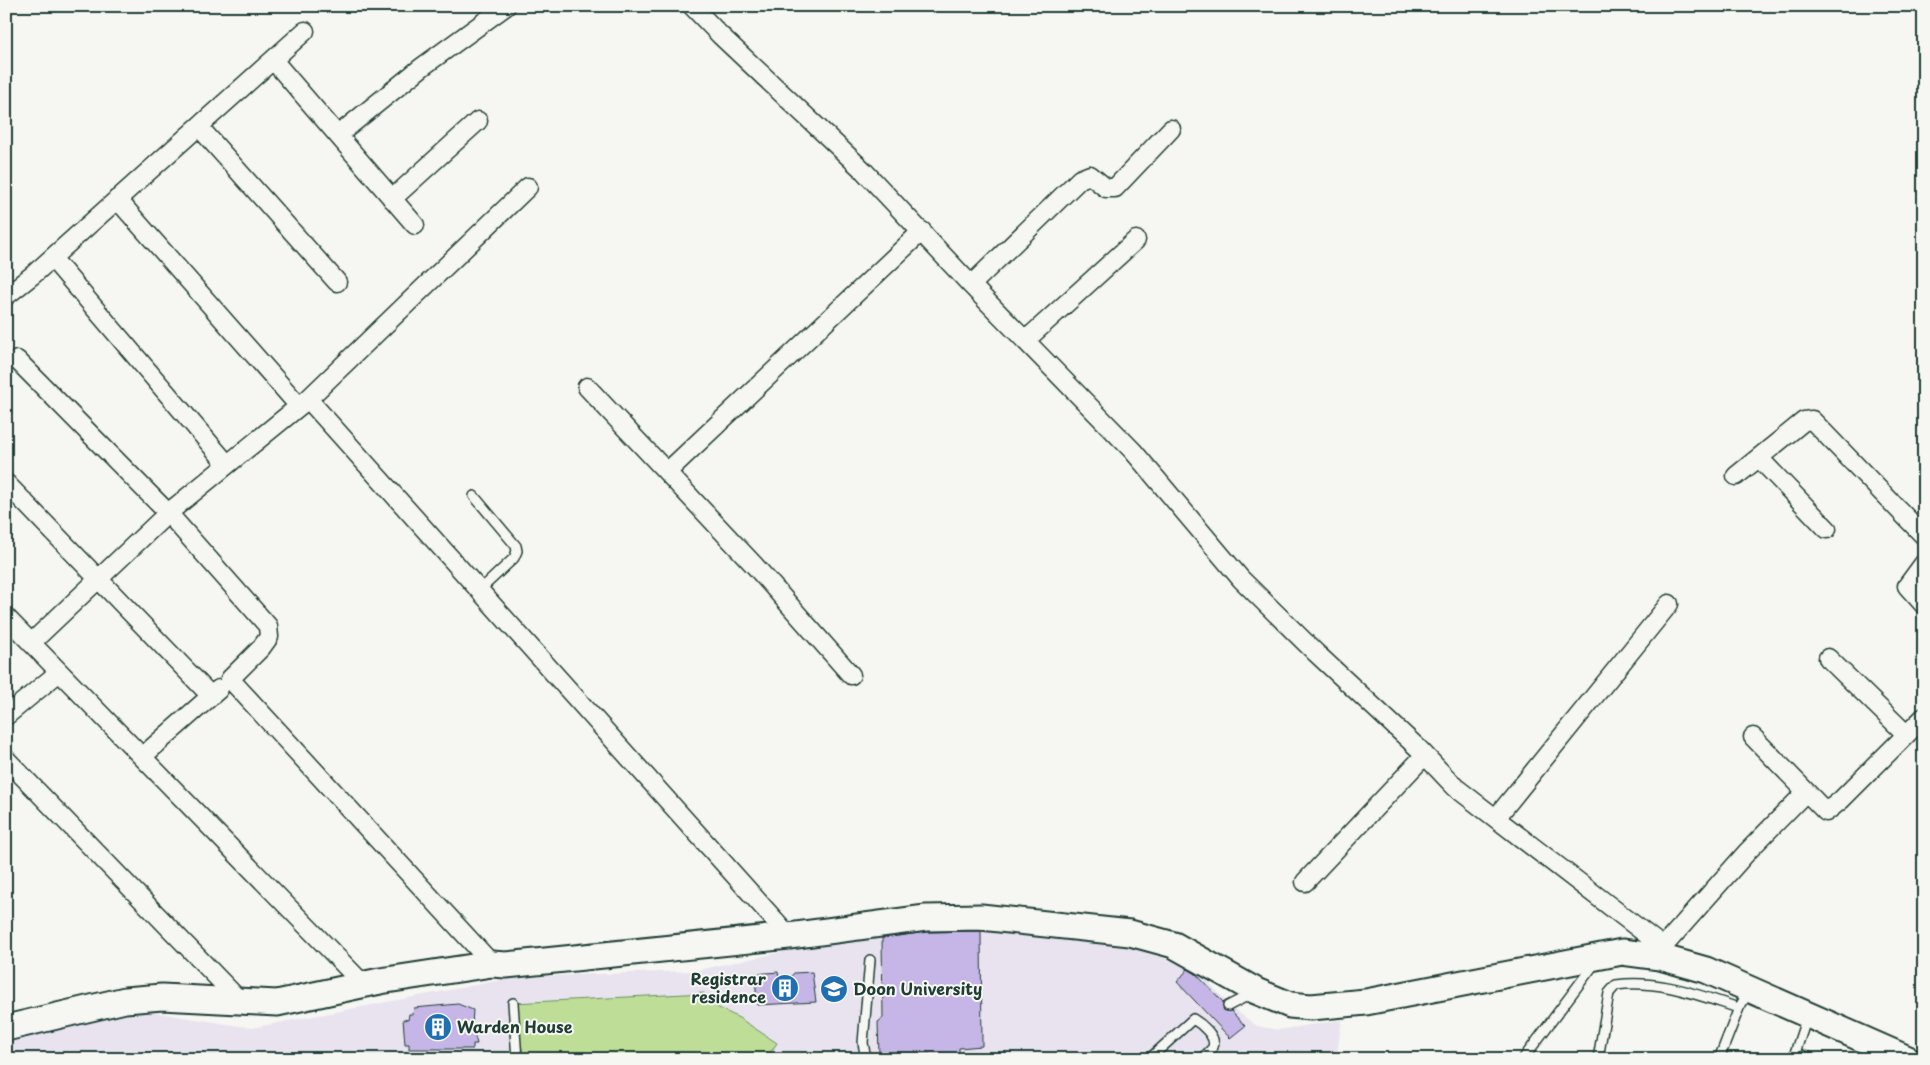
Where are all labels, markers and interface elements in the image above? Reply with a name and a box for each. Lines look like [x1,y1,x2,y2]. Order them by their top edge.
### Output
place label: Registrar residence [691,966,767,1008]
building icon: Registrar residence [770,973,800,1003]
school or university icon: Doon University [819,974,849,1004]
place label: Doon University [853,976,982,1000]
building icon: Warden House [423,1012,453,1042]
place label: Warden House [457,1014,573,1038]

